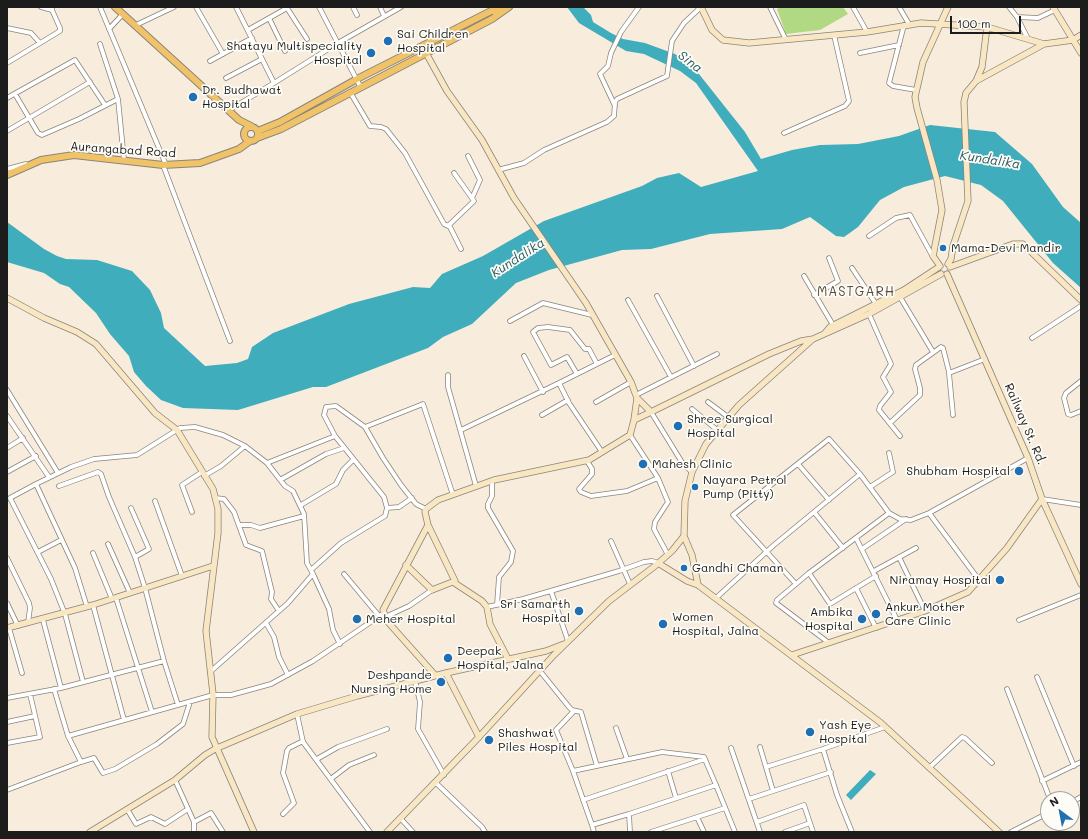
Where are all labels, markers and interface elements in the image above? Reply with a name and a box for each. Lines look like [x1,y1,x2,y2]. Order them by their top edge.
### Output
scale bar [952,8,1023,34]
text: 100 m [957,15,991,31]
place label: Sai Children Hospital [397,27,468,55]
marker: Sai Children Hospital [382,35,394,47]
place label: Shatayu Multispeciality Hospital [226,39,362,67]
marker: Shatayu Multispeciality Hospital [365,47,377,59]
water label: Sina [675,48,705,76]
place label: Dr. Budhawat Hospital [202,83,282,111]
marker: Dr. Budhawat Hospital [187,91,199,103]
street label: Aurangabad Road [70,139,176,161]
water label: Kundalika [959,148,1021,172]
water label: Kundalika [488,235,548,281]
place label: Mama-Devi Mandir [951,241,1061,255]
marker: Mama-Devi Mandir [938,243,948,253]
district label: MASTGARH [817,284,895,300]
street label: Railway St. Rd. [1001,381,1049,467]
place label: Shree Surgical Hospital [687,412,773,440]
marker: Shree Surgical Hospital [672,420,684,432]
place label: Mahesh Clinic [652,457,732,471]
marker: Mahesh Clinic [637,458,649,470]
place label: Shubham Hospital [906,464,1010,478]
marker: Shubham Hospital [1013,465,1025,477]
place label: Nayara Petrol Pump (Pitty) [703,473,787,501]
marker: Nayara Petrol Pump (Pitty) [690,482,700,492]
place label: Gandhi Chaman [692,561,783,575]
marker: Gandhi Chaman [679,563,689,573]
place label: Niramay Hospital [889,573,991,587]
marker: Niramay Hospital [994,574,1006,586]
place label: Sri Samarth Hospital [500,597,570,625]
place label: Ankur Mother Care Clinic [885,600,965,628]
marker: Sri Samarth Hospital [573,605,585,617]
place label: Ambika Hospital [805,605,853,633]
marker: Ankur Mother Care Clinic [870,608,882,620]
place label: Women Hospital, Jalna [672,610,759,638]
place label: Meher Hospital [366,612,455,626]
marker: Meher Hospital [351,613,363,625]
marker: Ambika Hospital [856,613,868,625]
marker: Women Hospital, Jalna [657,618,669,630]
place label: Deepak Hospital, Jalna [457,644,544,672]
marker: Deepak Hospital, Jalna [442,652,454,664]
place label: Deshpande Nursing Home [351,668,432,696]
marker: Deshpande Nursing Home [435,676,447,688]
place label: Yash Eye Hospital [819,718,871,746]
place label: Shashwat Piles Hospital [498,726,577,754]
marker: Yash Eye Hospital [804,726,816,738]
marker: Shashwat Piles Hospital [483,734,495,746]
north arrow [1040,791,1080,831]
text: N [1046,793,1061,810]

